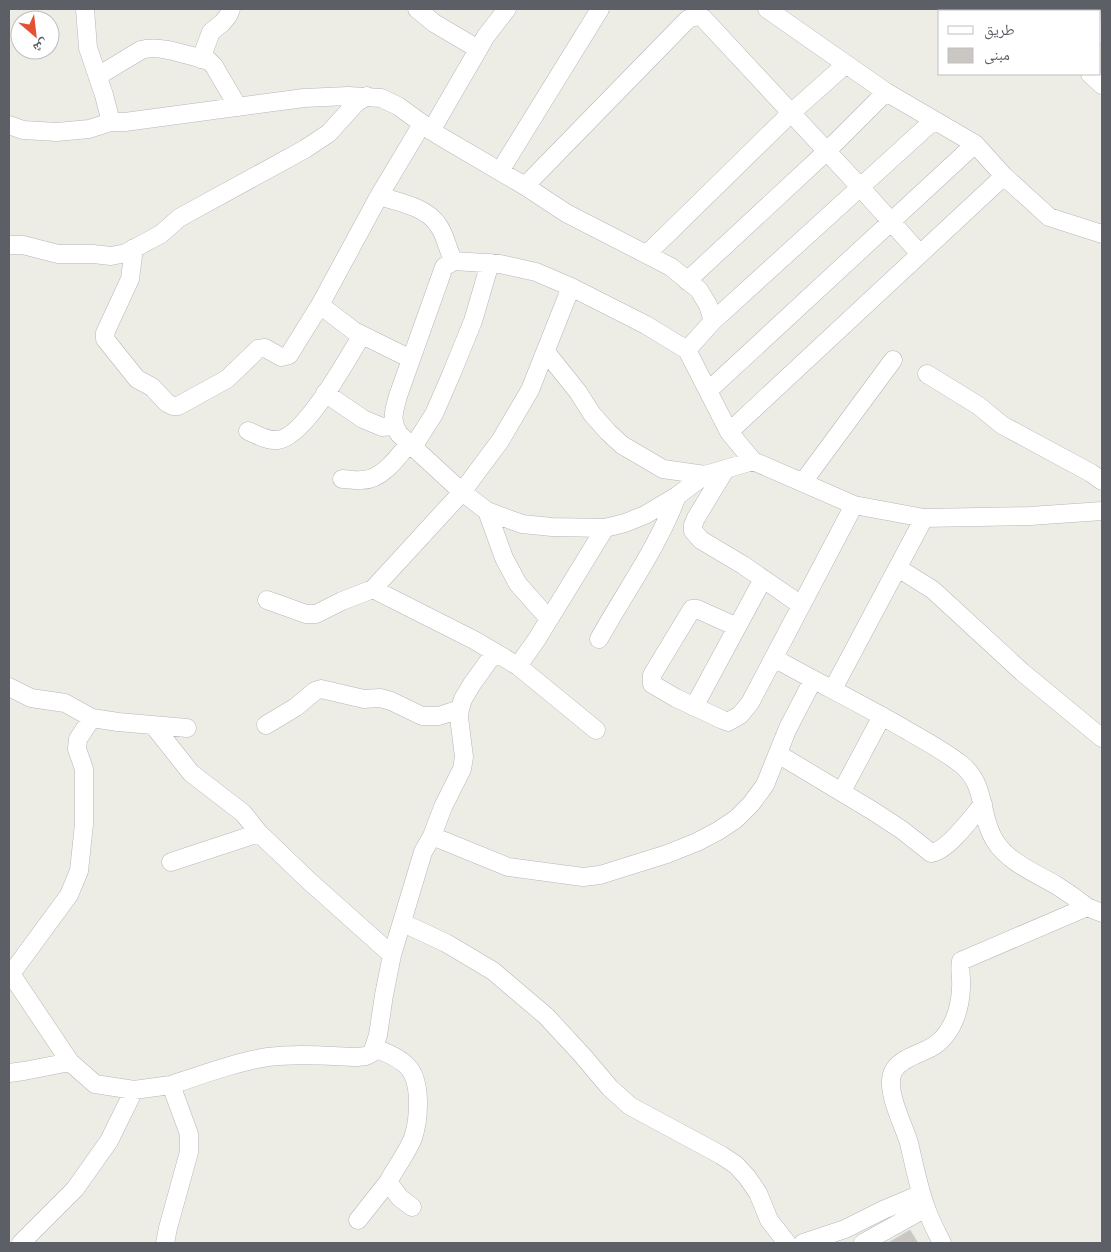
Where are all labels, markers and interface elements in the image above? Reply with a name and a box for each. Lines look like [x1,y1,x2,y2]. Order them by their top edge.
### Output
north arrow [10,10,60,60]
legend [938,10,1101,75]
text: طريق [984,21,1015,40]
text: ش [30,35,51,57]
text: مبنى [984,46,1010,65]

